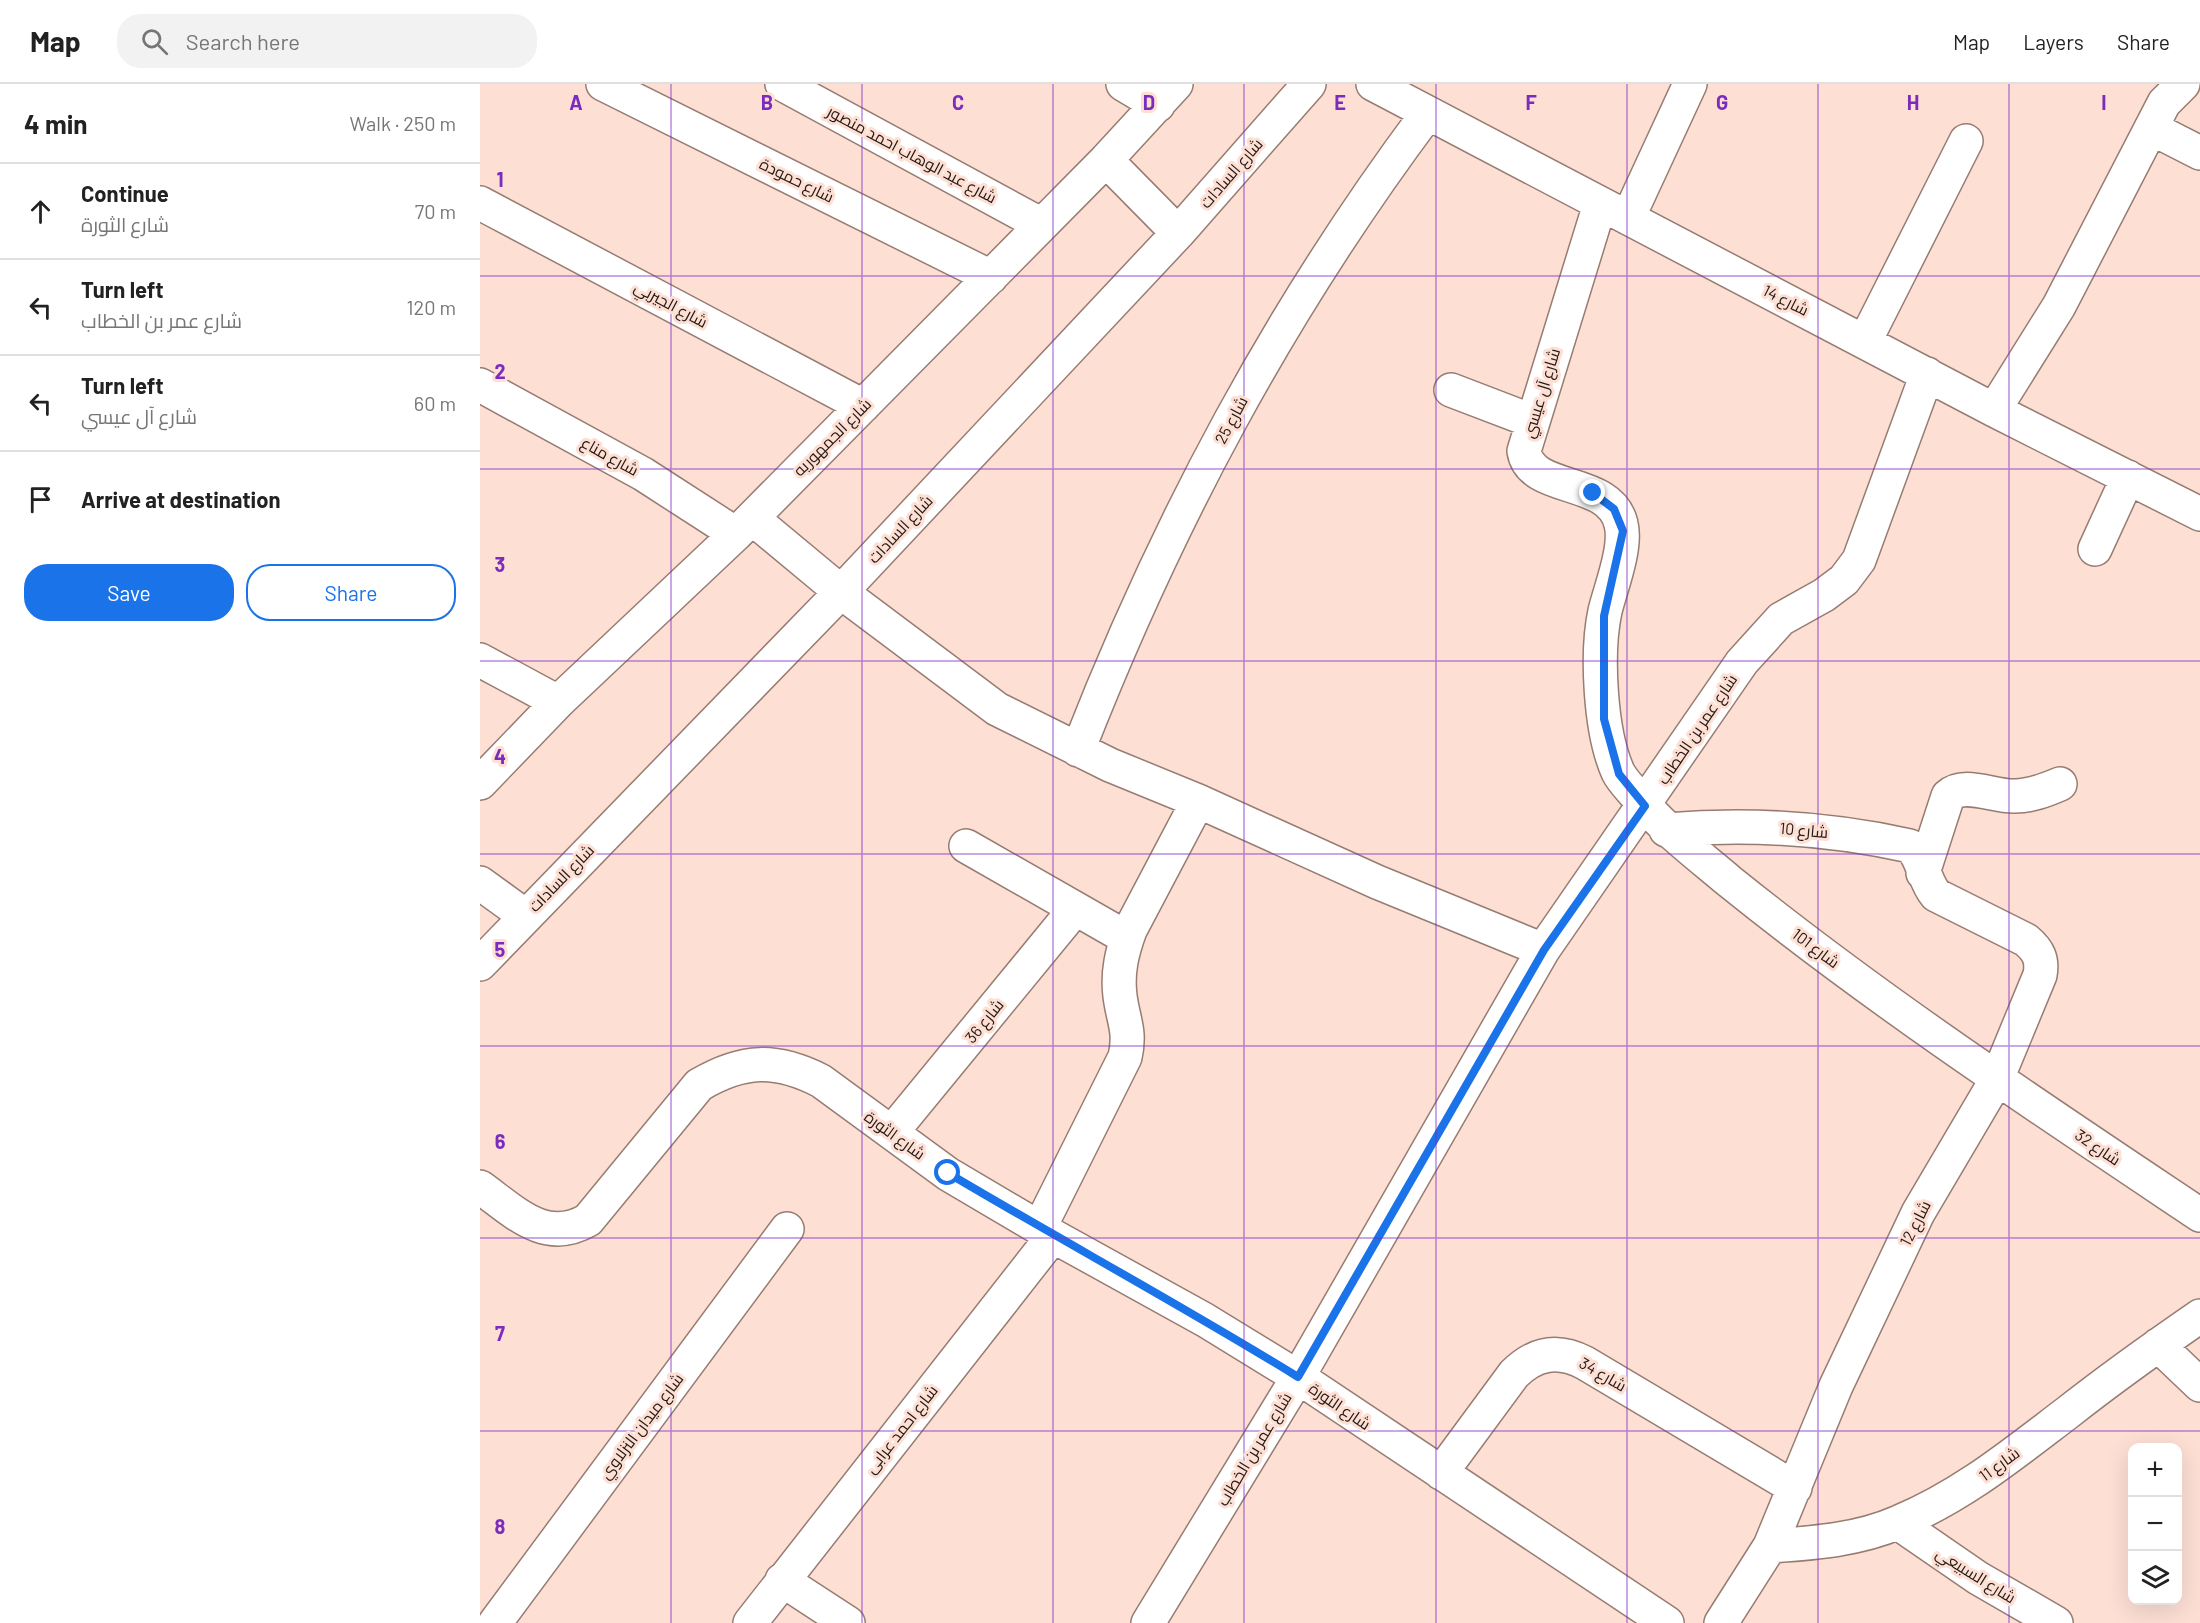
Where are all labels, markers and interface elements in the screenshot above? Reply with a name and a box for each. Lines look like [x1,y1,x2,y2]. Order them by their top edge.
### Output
search box [117,14,537,68]
text: Map [30,24,81,58]
icon: search [138,25,171,58]
text: Search here [186,28,300,54]
text: Map [1953,29,1990,54]
text: Layers [2023,29,2084,54]
text: Share [2117,29,2170,54]
text: A [569,90,583,114]
text: B [761,90,773,114]
text: C [952,90,964,114]
text: D [1143,90,1155,114]
text: E [1334,90,1346,114]
text: F [1525,90,1537,114]
text: G [1716,90,1728,114]
text: H [1907,90,1919,114]
text: I [2101,90,2107,114]
street label: شارع عبد الوهاب احمد منصور [822,100,1000,209]
text: 4 min [24,108,88,139]
text: Walk · 250 m [350,111,456,135]
street label: شارع السادات [1195,134,1268,213]
street label: شارع حمودة [756,153,837,208]
text: 1 [496,167,504,191]
text: Continue [81,180,169,206]
icon: ahead [24,195,57,228]
text: 70 m [415,199,456,223]
text: شارع الثورة [81,212,169,236]
text: Turn left [81,276,164,302]
street label: شارع الجيربي [629,276,711,335]
street label: شارع 14 [1759,280,1812,322]
icon: left [24,291,57,324]
text: 120 m [406,295,456,319]
text: شارع عمر بن الخطاب [81,308,242,332]
street label: شارع آل عيسي [1518,346,1567,441]
text: 2 [494,359,506,383]
text: Turn left [81,372,164,398]
icon: left [24,387,57,420]
text: 60 m [414,391,456,415]
street label: شارع 25 [1210,393,1254,448]
street label: شارع الجمهوريه [789,394,877,482]
text: شارع آل عيسي [81,404,197,428]
street label: شارع مناع [577,432,642,482]
route end [1579,479,1605,505]
icon: arrive [24,483,57,516]
text: Arrive at destination [81,486,280,512]
street label: شارع السادات [863,491,938,569]
text: 3 [495,552,505,576]
button: Save [24,564,234,621]
button: Share [246,564,456,621]
street label: شارع عمر بن الخطاب [1653,670,1743,789]
text: 4 [494,744,506,768]
street label: شارع 10 [1779,818,1829,844]
street label: شارع السادات [524,840,600,917]
street label: شارع 101 [1787,924,1844,974]
text: 5 [495,937,506,961]
street label: شارع 36 [960,995,1009,1048]
street label: شارع الثورة [859,1106,929,1165]
street label: شارع 32 [2070,1124,2125,1171]
text: 6 [495,1129,506,1153]
route start [934,1159,960,1185]
street label: شارع 12 [1895,1197,1937,1250]
text: 7 [495,1321,505,1345]
street label: شارع 34 [1575,1353,1630,1397]
street label: شارع ميدان النزلاوي [595,1369,691,1485]
street label: شارع الثورة [1304,1378,1375,1436]
street label: شارع احمد عرابى [860,1381,943,1479]
street label: شارع عمر بن الخطاب [1212,1389,1297,1510]
street label: شارع 11 [1975,1443,2024,1487]
map controls [2128,1443,2182,1605]
button: + [2128,1443,2182,1497]
button: − [2128,1497,2182,1551]
text: 8 [495,1514,506,1538]
street label: شارع السبيعي [1930,1543,2020,1611]
button: layers [2128,1551,2182,1605]

